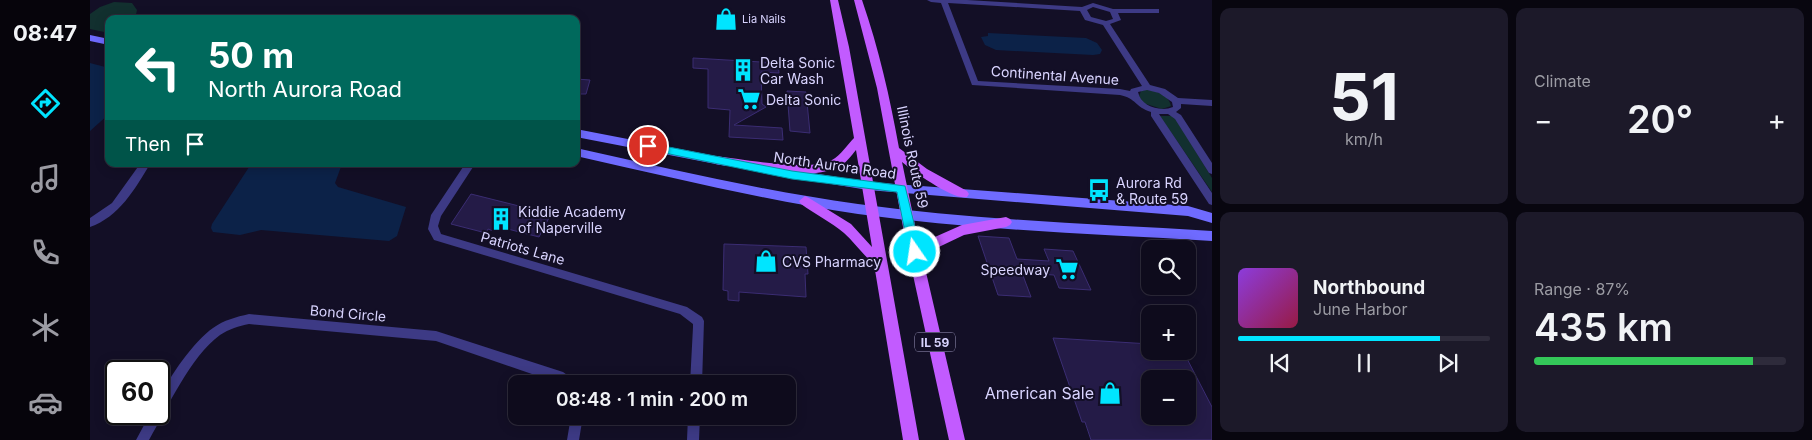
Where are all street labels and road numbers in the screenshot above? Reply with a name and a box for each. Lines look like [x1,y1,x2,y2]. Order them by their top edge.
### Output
street label: Continental Avenue [990,62,1120,88]
street label: Illinois Route 59 [894,104,932,210]
street label: North Aurora Road [773,148,897,182]
street label: Patriots Lane [479,228,567,268]
street label: Bond Circle [309,301,387,325]
road number: IL 59 [915,332,955,352]

